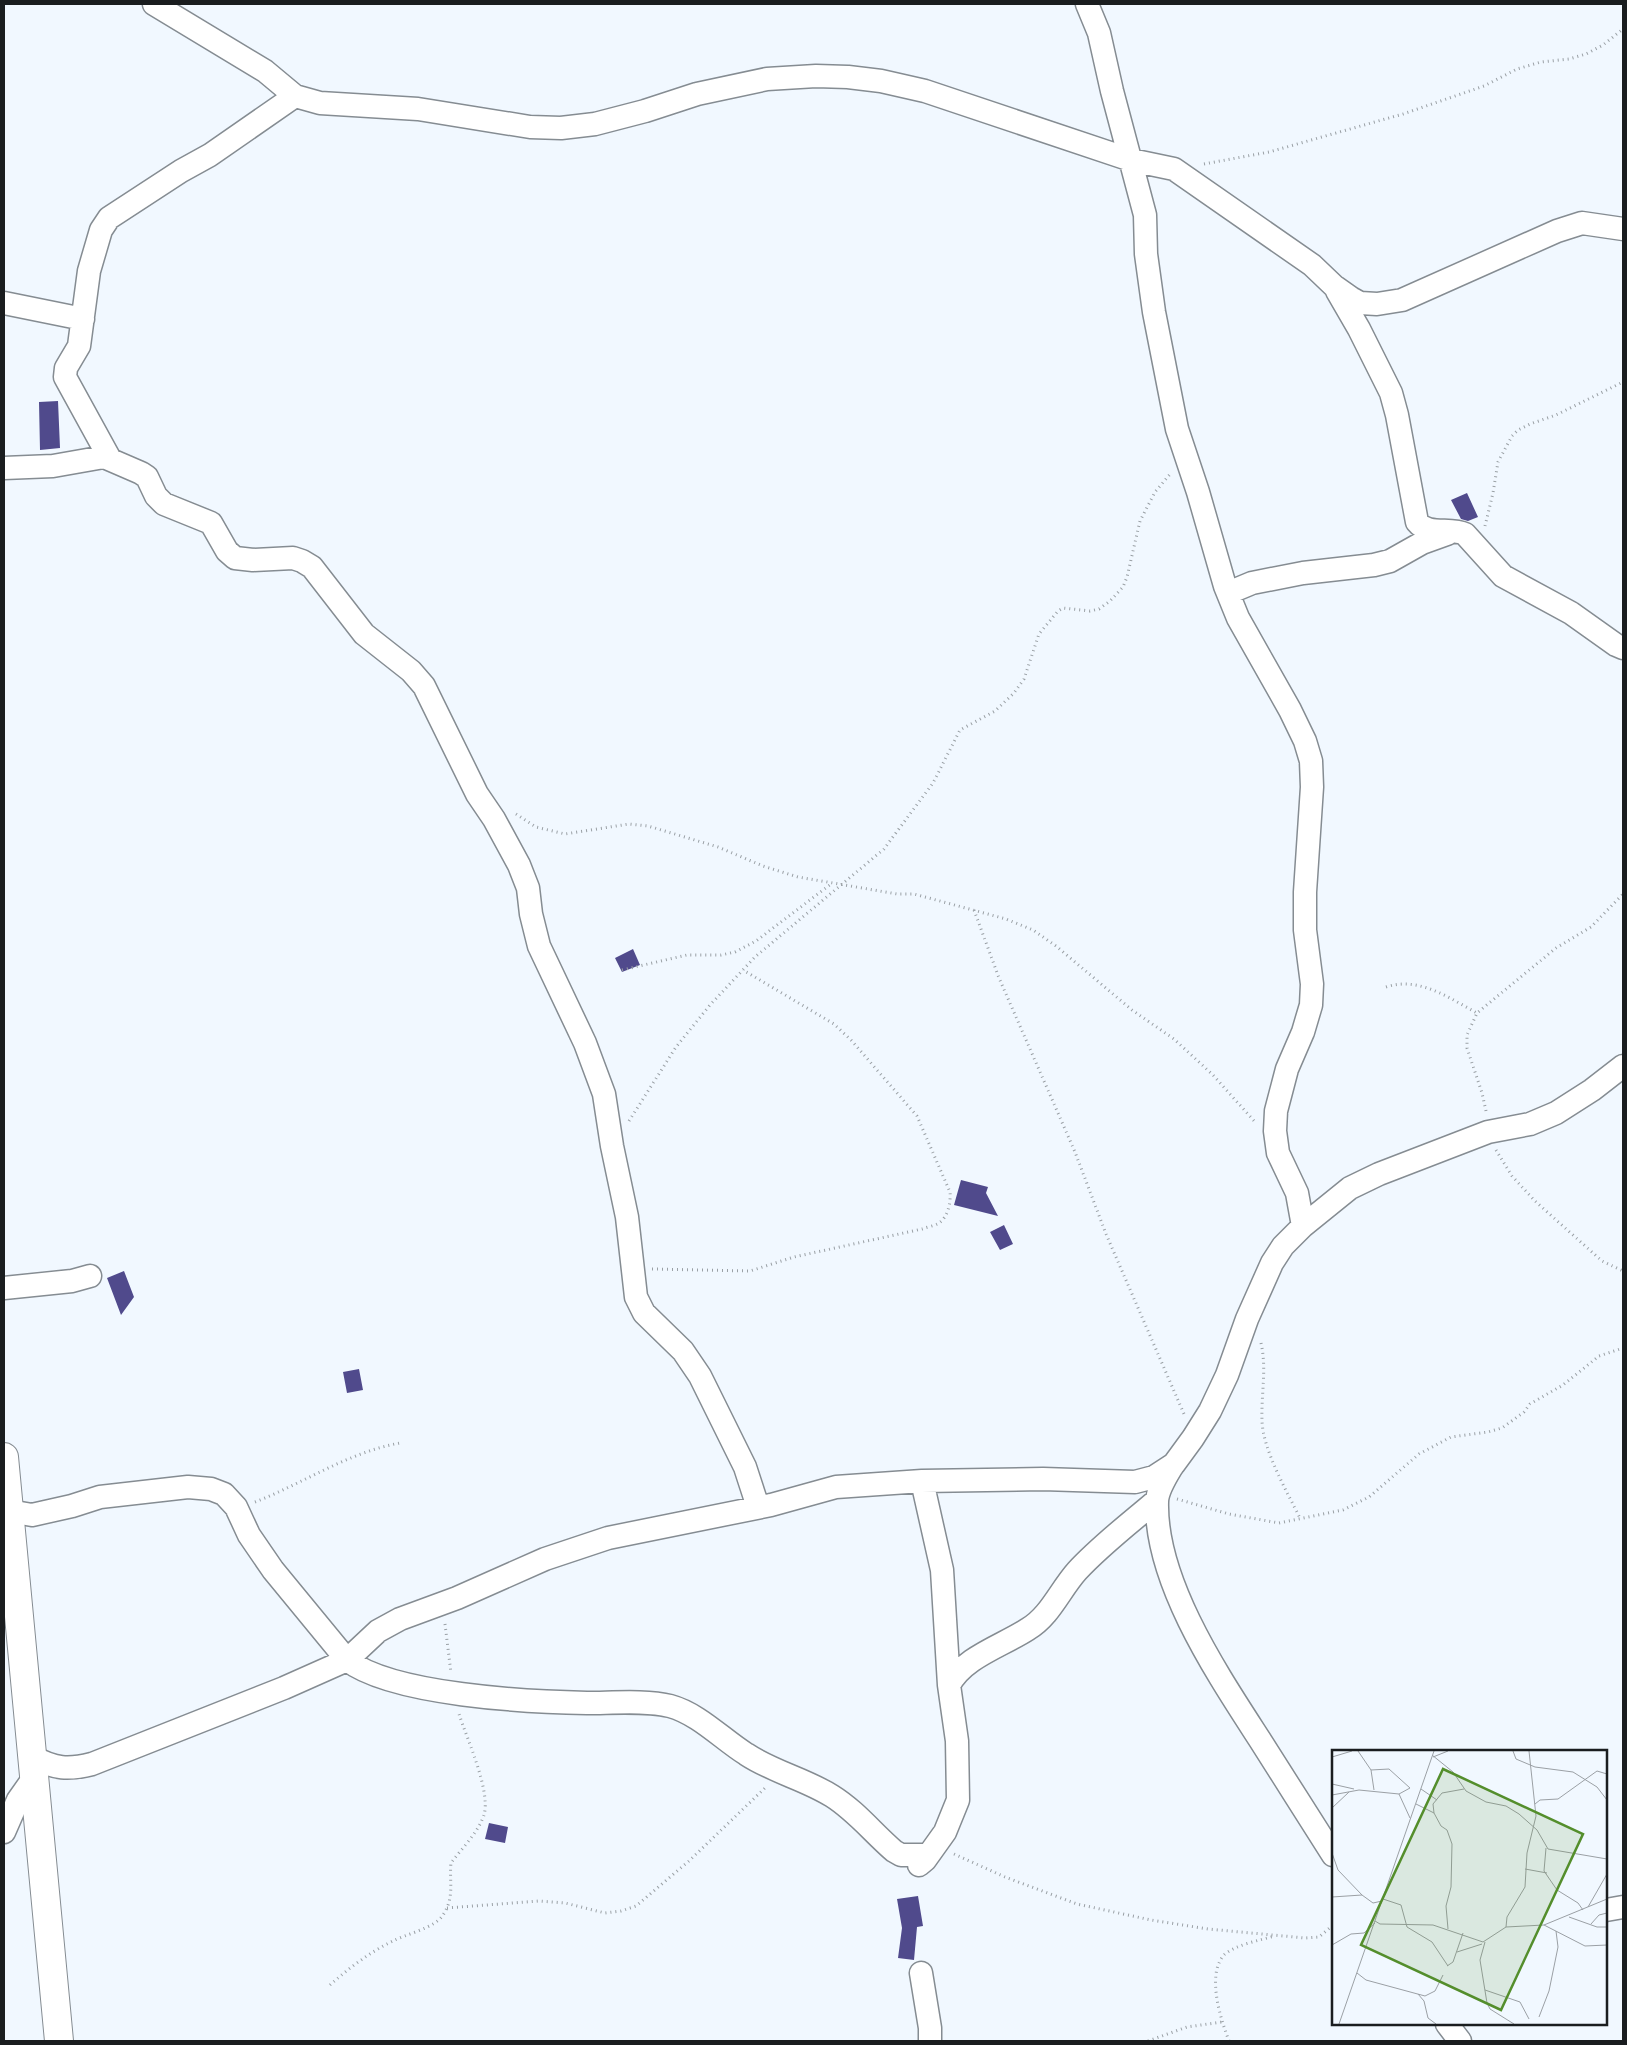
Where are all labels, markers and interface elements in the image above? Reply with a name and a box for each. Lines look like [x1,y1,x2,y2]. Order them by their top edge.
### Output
inset map [1332,1750,1607,2025]

